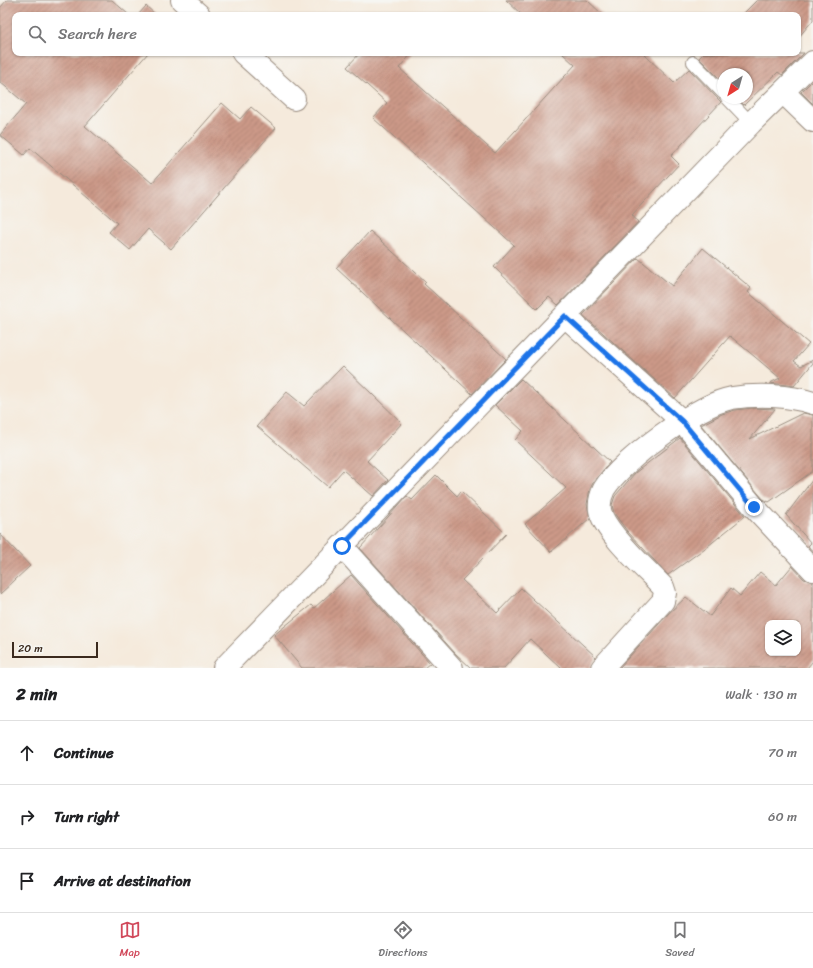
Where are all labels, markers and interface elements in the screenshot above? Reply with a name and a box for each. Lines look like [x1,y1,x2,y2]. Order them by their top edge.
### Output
search box [12,12,801,56]
text: Search here [58,21,137,47]
icon: search [26,23,48,45]
north arrow [717,68,753,104]
route end [745,498,763,516]
route start [333,537,351,555]
map controls [765,620,801,656]
button: layers [765,620,801,656]
text: 20 m [18,639,43,658]
scale bar [12,640,98,659]
text: 2 min [16,679,57,709]
text: Walk · 130 m [725,683,797,706]
text: Continue [54,740,114,766]
text: 70 m [768,741,797,764]
icon: ahead [16,742,38,764]
text: Turn right [54,804,119,830]
text: 60 m [768,805,797,828]
icon: right [16,806,38,828]
text: Arrive at destination [54,868,191,894]
icon: arrive [16,870,38,892]
tab: Map [119,919,141,962]
tab: Directions [378,919,428,962]
tab: Saved [665,919,694,962]

